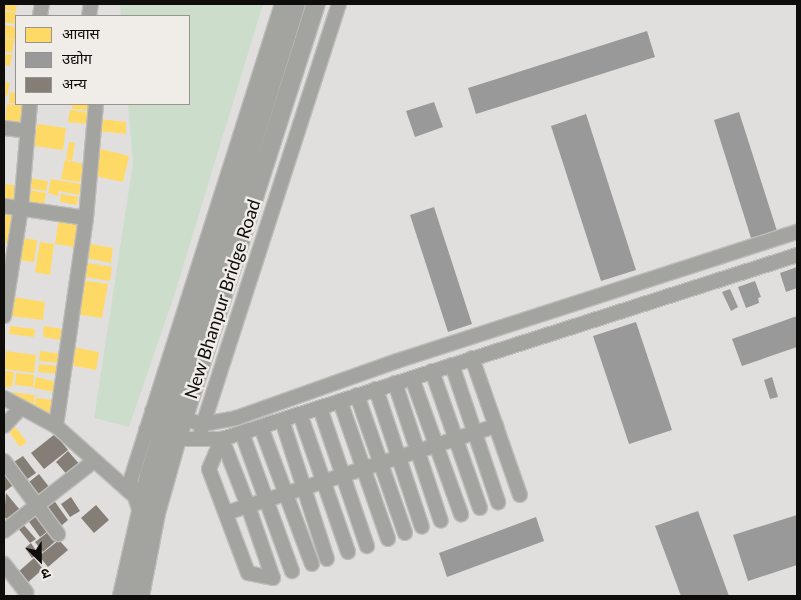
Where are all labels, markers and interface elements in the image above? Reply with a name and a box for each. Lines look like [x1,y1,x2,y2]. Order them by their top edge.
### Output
legend [15,15,190,105]
text: आवास [62,24,100,42]
text: उद्योग [62,49,92,67]
text: अन्य [62,74,87,92]
street label: New Bhanpur Bridge Road [179,196,265,402]
north arrow [15,535,65,585]
text: उ [39,565,53,584]

